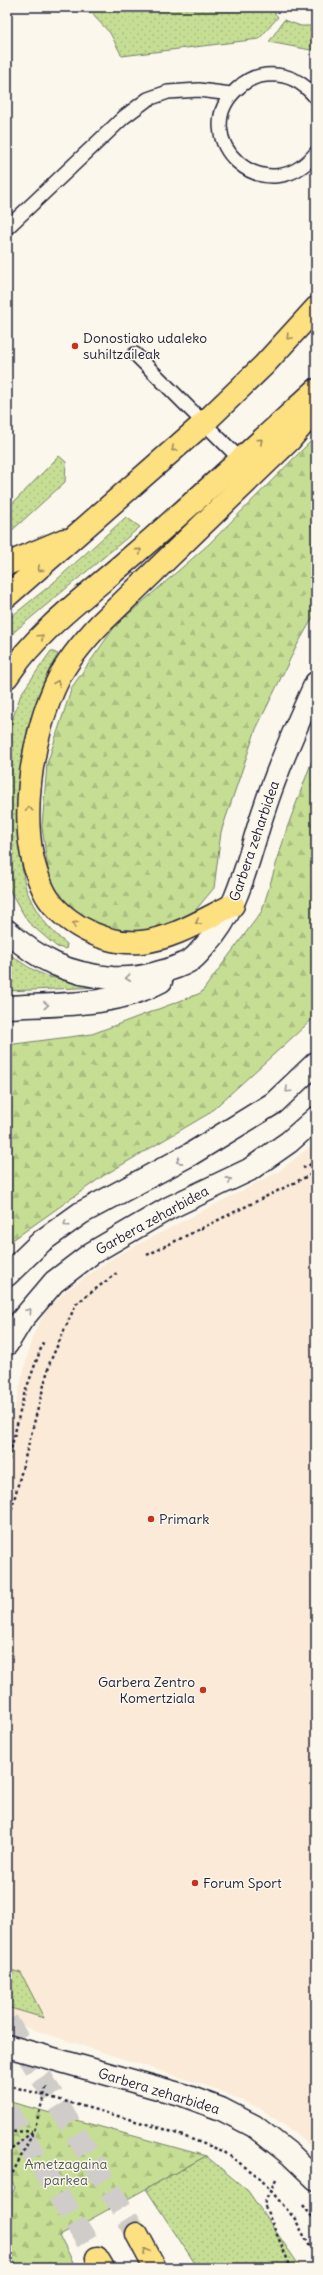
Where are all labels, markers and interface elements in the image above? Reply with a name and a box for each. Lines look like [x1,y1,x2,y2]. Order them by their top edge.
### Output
place label: Donostiako udaleko suhiltzaileak [83,329,207,363]
one-way arrow [287,332,294,340]
marker: Donostiako udaleko suhiltzaileak [70,341,80,351]
one-way arrow [255,439,263,446]
one-way arrow [172,444,179,451]
one-way arrow [134,548,141,555]
one-way arrow [37,564,45,571]
one-way arrow [36,634,44,641]
one-way arrow [52,680,60,687]
street label: Garbera zeharbidea [225,778,283,904]
one-way arrow [24,806,33,812]
one-way arrow [194,917,202,925]
one-way arrow [72,922,79,929]
one-way arrow [125,973,131,982]
one-way arrow [43,1001,49,1009]
one-way arrow [285,1085,293,1093]
one-way arrow [176,1156,184,1163]
one-way arrow [225,1177,232,1185]
street label: Garbera zeharbidea [92,1182,212,1258]
one-way arrow [63,1219,70,1227]
one-way arrow [24,1309,31,1316]
place label: Primark [159,1510,209,1528]
marker: Primark [146,1514,156,1524]
place label: Garbera Zentro Komertziala [98,1673,195,1707]
marker: Garbera Zentro Komertziala [198,1685,208,1695]
place label: Forum Sport [203,1874,282,1892]
marker: Forum Sport [190,1878,200,1888]
street label: Garbera zeharbidea [96,2064,222,2118]
park label: Ametzagaina parkea [24,2155,108,2189]
one-way arrow [143,2248,150,2255]

